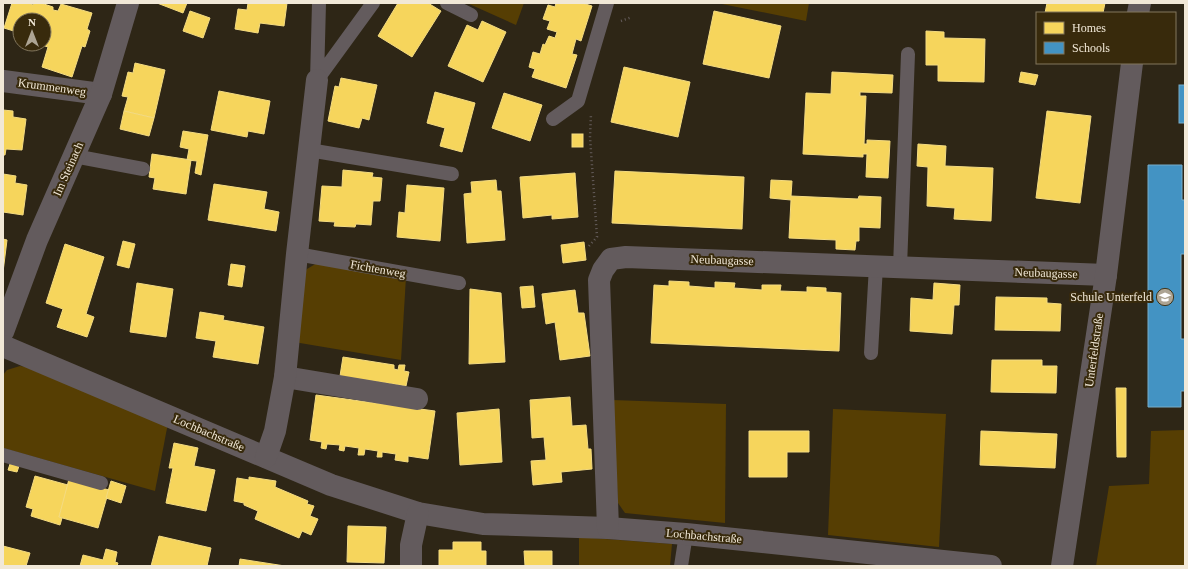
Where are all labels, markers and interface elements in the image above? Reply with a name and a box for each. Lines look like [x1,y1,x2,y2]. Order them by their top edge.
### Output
north arrow [12,12,52,52]
legend [1036,12,1176,64]
text: N [28,16,36,28]
text: Homes [1072,21,1106,35]
text: Schools [1072,41,1110,55]
street label: Krummenweg [17,75,87,99]
street label: Im Steinach [50,140,86,198]
street label: Neubaugasse [690,252,754,268]
street label: Fichtenweg [349,257,407,281]
street label: Neubaugasse [1014,265,1078,281]
school or university icon: Schule Unterfeld [1155,287,1175,307]
place label: Schule Unterfeld [1070,290,1152,304]
street label: Unterfeldstraße [1082,312,1106,388]
street label: Lochbachstraße [171,412,247,454]
street label: Lochbachstraße [666,526,742,546]

